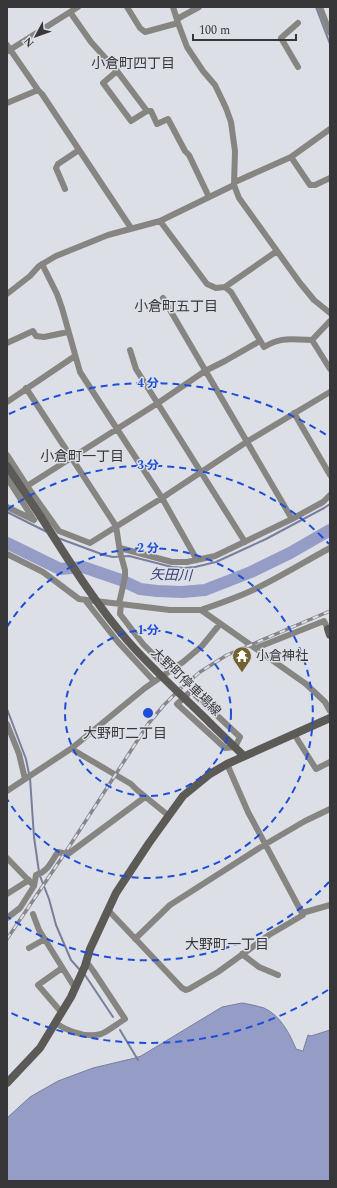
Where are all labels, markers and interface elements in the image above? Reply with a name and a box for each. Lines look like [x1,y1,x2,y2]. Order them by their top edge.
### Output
north arrow [16,16,56,56]
scale bar [193,16,296,42]
text: 100 m [199,21,230,40]
text: N [19,33,38,51]
district label: 小倉町四丁目 [91,53,175,74]
district label: 小倉町五丁目 [134,296,218,317]
text: 4 分 [137,374,159,393]
district label: 小倉町一丁目 [40,446,124,467]
text: 3 分 [137,456,159,475]
text: 2 分 [137,539,159,558]
water label: 矢田川 [150,564,194,586]
text: 1 分 [137,621,159,640]
street label: 大野町停車場線 [146,643,226,721]
temple icon: 小倉神社 [231,645,253,673]
place label: 小倉神社 [256,646,308,666]
centre of rings [141,706,155,720]
district label: 大野町二丁目 [83,723,167,744]
district label: 大野町一丁目 [185,934,269,955]

